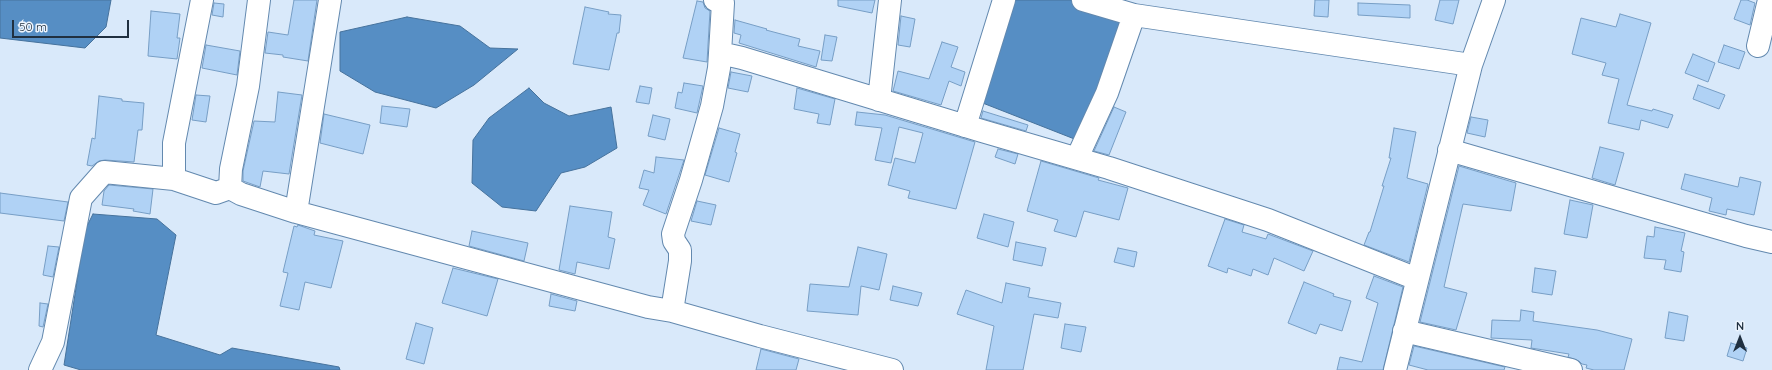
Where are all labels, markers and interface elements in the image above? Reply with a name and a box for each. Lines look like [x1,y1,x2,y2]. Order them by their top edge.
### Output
scale bar [14,12,131,38]
text: 50 m [19,19,47,34]
north arrow [1720,318,1760,358]
text: N [1736,319,1744,333]

